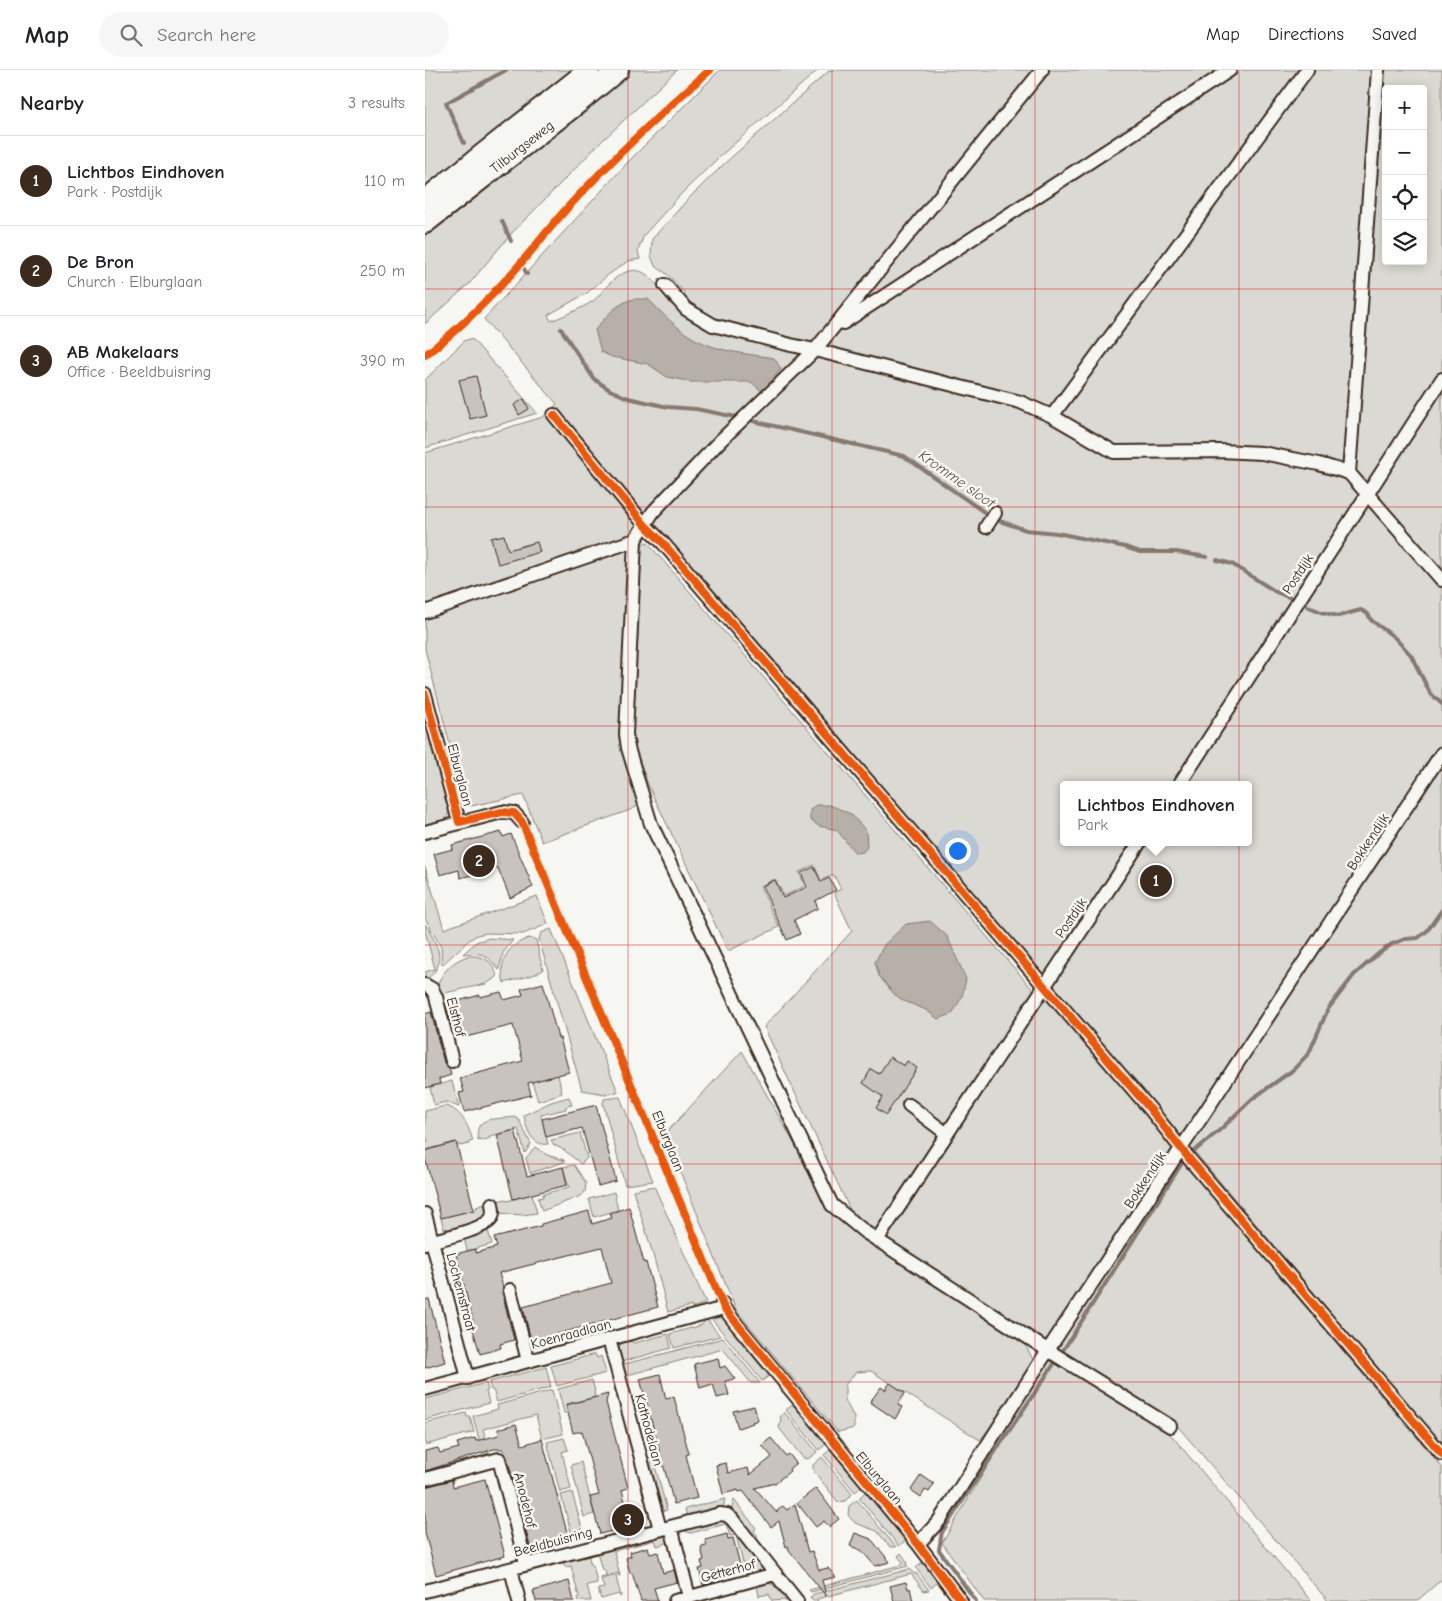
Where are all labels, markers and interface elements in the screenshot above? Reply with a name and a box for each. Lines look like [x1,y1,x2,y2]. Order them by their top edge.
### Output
search box [99,12,449,57]
text: Map [25,21,69,49]
icon: search [117,21,145,49]
text: Search here [157,24,256,46]
text: Map [1206,24,1240,45]
text: Directions [1268,24,1344,45]
text: Saved [1372,24,1417,45]
map controls [1382,85,1427,265]
button: + [1382,85,1427,130]
text: Nearby [20,91,84,115]
text: 3 results [348,94,405,112]
street label: Tilburgseweg [487,117,557,177]
button: − [1382,130,1427,175]
text: Lichtbos Eindhoven [67,161,224,183]
text: 1 [33,172,39,190]
text: 110 m [364,172,405,190]
button: locate [1382,175,1427,220]
text: Park · Postdijk [67,183,162,201]
button: layers [1382,220,1427,265]
text: De Bron [67,251,134,273]
text: 2 [32,262,40,280]
text: 250 m [360,262,405,280]
text: Church · Elburglaan [67,273,202,291]
text: AB Makelaars [67,341,179,363]
text: 3 [32,352,40,370]
text: 390 m [360,352,405,370]
text: Office · Beeldbuisring [67,363,211,381]
water label: Kromme sloot [915,446,1000,513]
street label: Postdijk [1279,550,1317,597]
street label: Elburglaan [444,742,476,808]
popup [1060,781,1252,846]
text: Lichtbos Eindhoven [1077,794,1235,816]
street label: Bokkendijk [1343,810,1393,874]
text: Park [1077,816,1108,834]
your location [945,838,971,864]
pin: 2 [463,842,495,880]
pin: 1 [1140,862,1172,900]
street label: Postdijk [1051,895,1091,941]
street label: Elsthof [443,995,470,1040]
street label: Elburglaan [648,1108,688,1174]
street label: Bokkendijk [1120,1148,1170,1212]
street label: Lochemstraat [442,1251,480,1334]
street label: Koenraadlaan [529,1315,613,1353]
street label: Kathodelaan [631,1392,667,1468]
street label: Elburglaan [852,1448,906,1508]
street label: Anodehof [510,1471,540,1531]
pin: 3 [612,1501,644,1539]
street label: Beeldbuisring [512,1523,594,1561]
street label: Getterhof [699,1555,758,1586]

